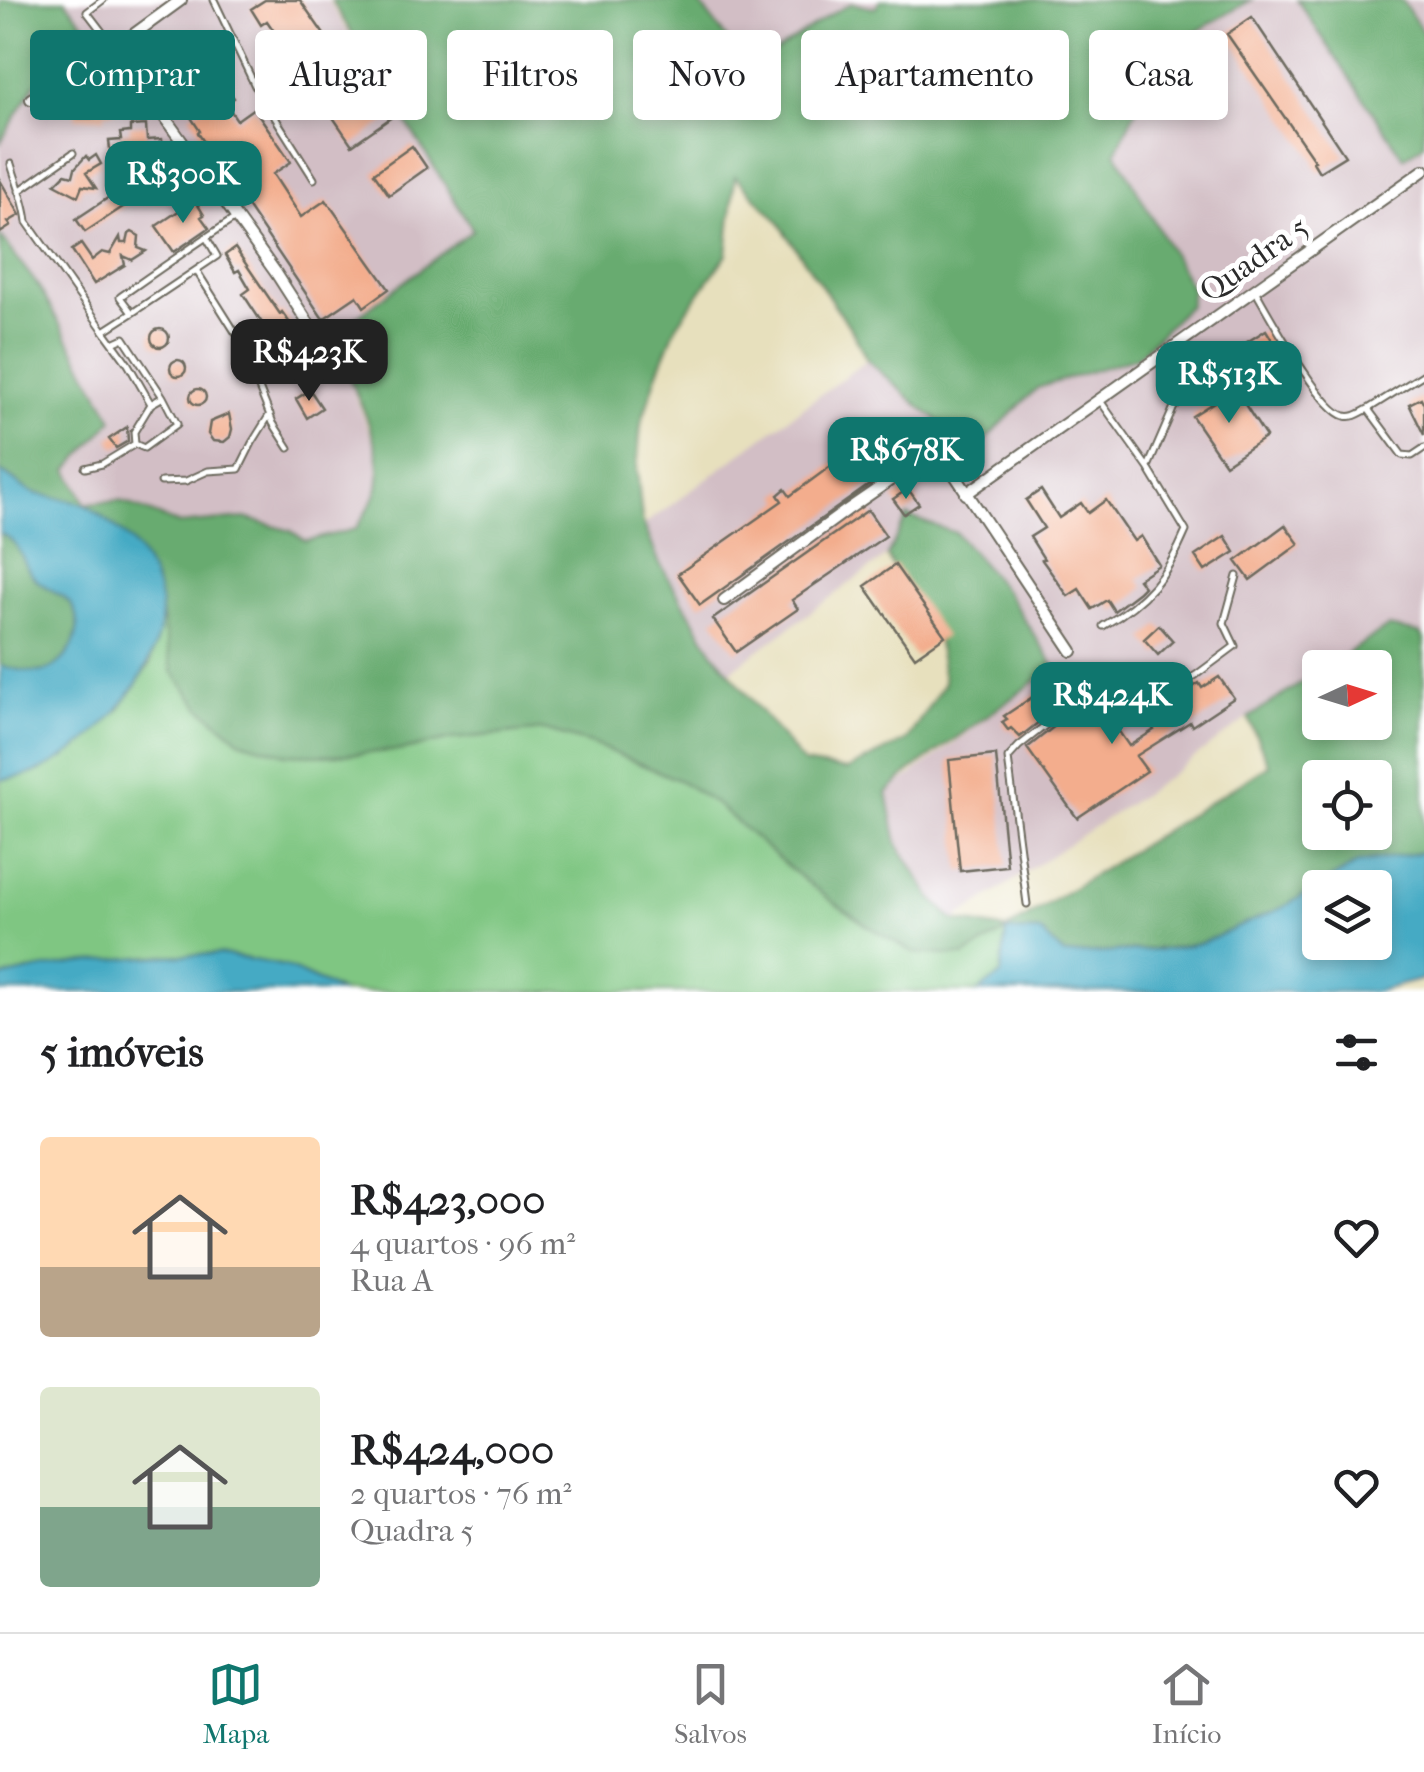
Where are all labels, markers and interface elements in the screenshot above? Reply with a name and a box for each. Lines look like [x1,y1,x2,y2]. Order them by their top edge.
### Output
chip: Comprar [30,30,235,120]
chip: Alugar [255,30,427,120]
chip: Filtros [447,30,613,120]
chip: Novo [633,30,781,120]
chip: Apartamento [801,30,1069,120]
chip: Casa [1089,30,1228,120]
pin: R$300K [102,141,264,226]
text: R$300K [127,155,239,192]
street label: Quadra 5 [1193,208,1315,310]
pin: R$423K [228,319,390,404]
text: R$423K [253,333,365,370]
pin: R$513K [1148,341,1310,426]
text: R$513K [1178,355,1280,392]
pin: R$678K [825,417,987,502]
text: R$678K [850,431,962,468]
north arrow [1302,650,1392,740]
map controls [1302,650,1392,960]
pin: R$424K [1031,662,1193,747]
text: R$424K [1053,676,1171,713]
button: locate [1302,760,1392,850]
button: layers [1302,870,1392,960]
icon: filters [1329,1025,1384,1080]
text: 5 imóveis [40,1028,204,1077]
text: R$423,000 [350,1176,545,1225]
icon: home [120,1177,240,1297]
icon: heart [1329,1210,1384,1265]
text: 4 quartos · 96 m² [350,1225,575,1262]
text: Rua A [350,1262,433,1299]
text: R$424,000 [350,1426,554,1475]
icon: home [120,1427,240,1547]
icon: heart [1329,1460,1384,1515]
text: 2 quartos · 76 m² [350,1475,572,1512]
text: Quadra 5 [350,1512,474,1549]
tab: Mapa [202,1657,269,1750]
tab: Salvos [674,1657,747,1750]
tab: Início [1152,1657,1222,1750]

